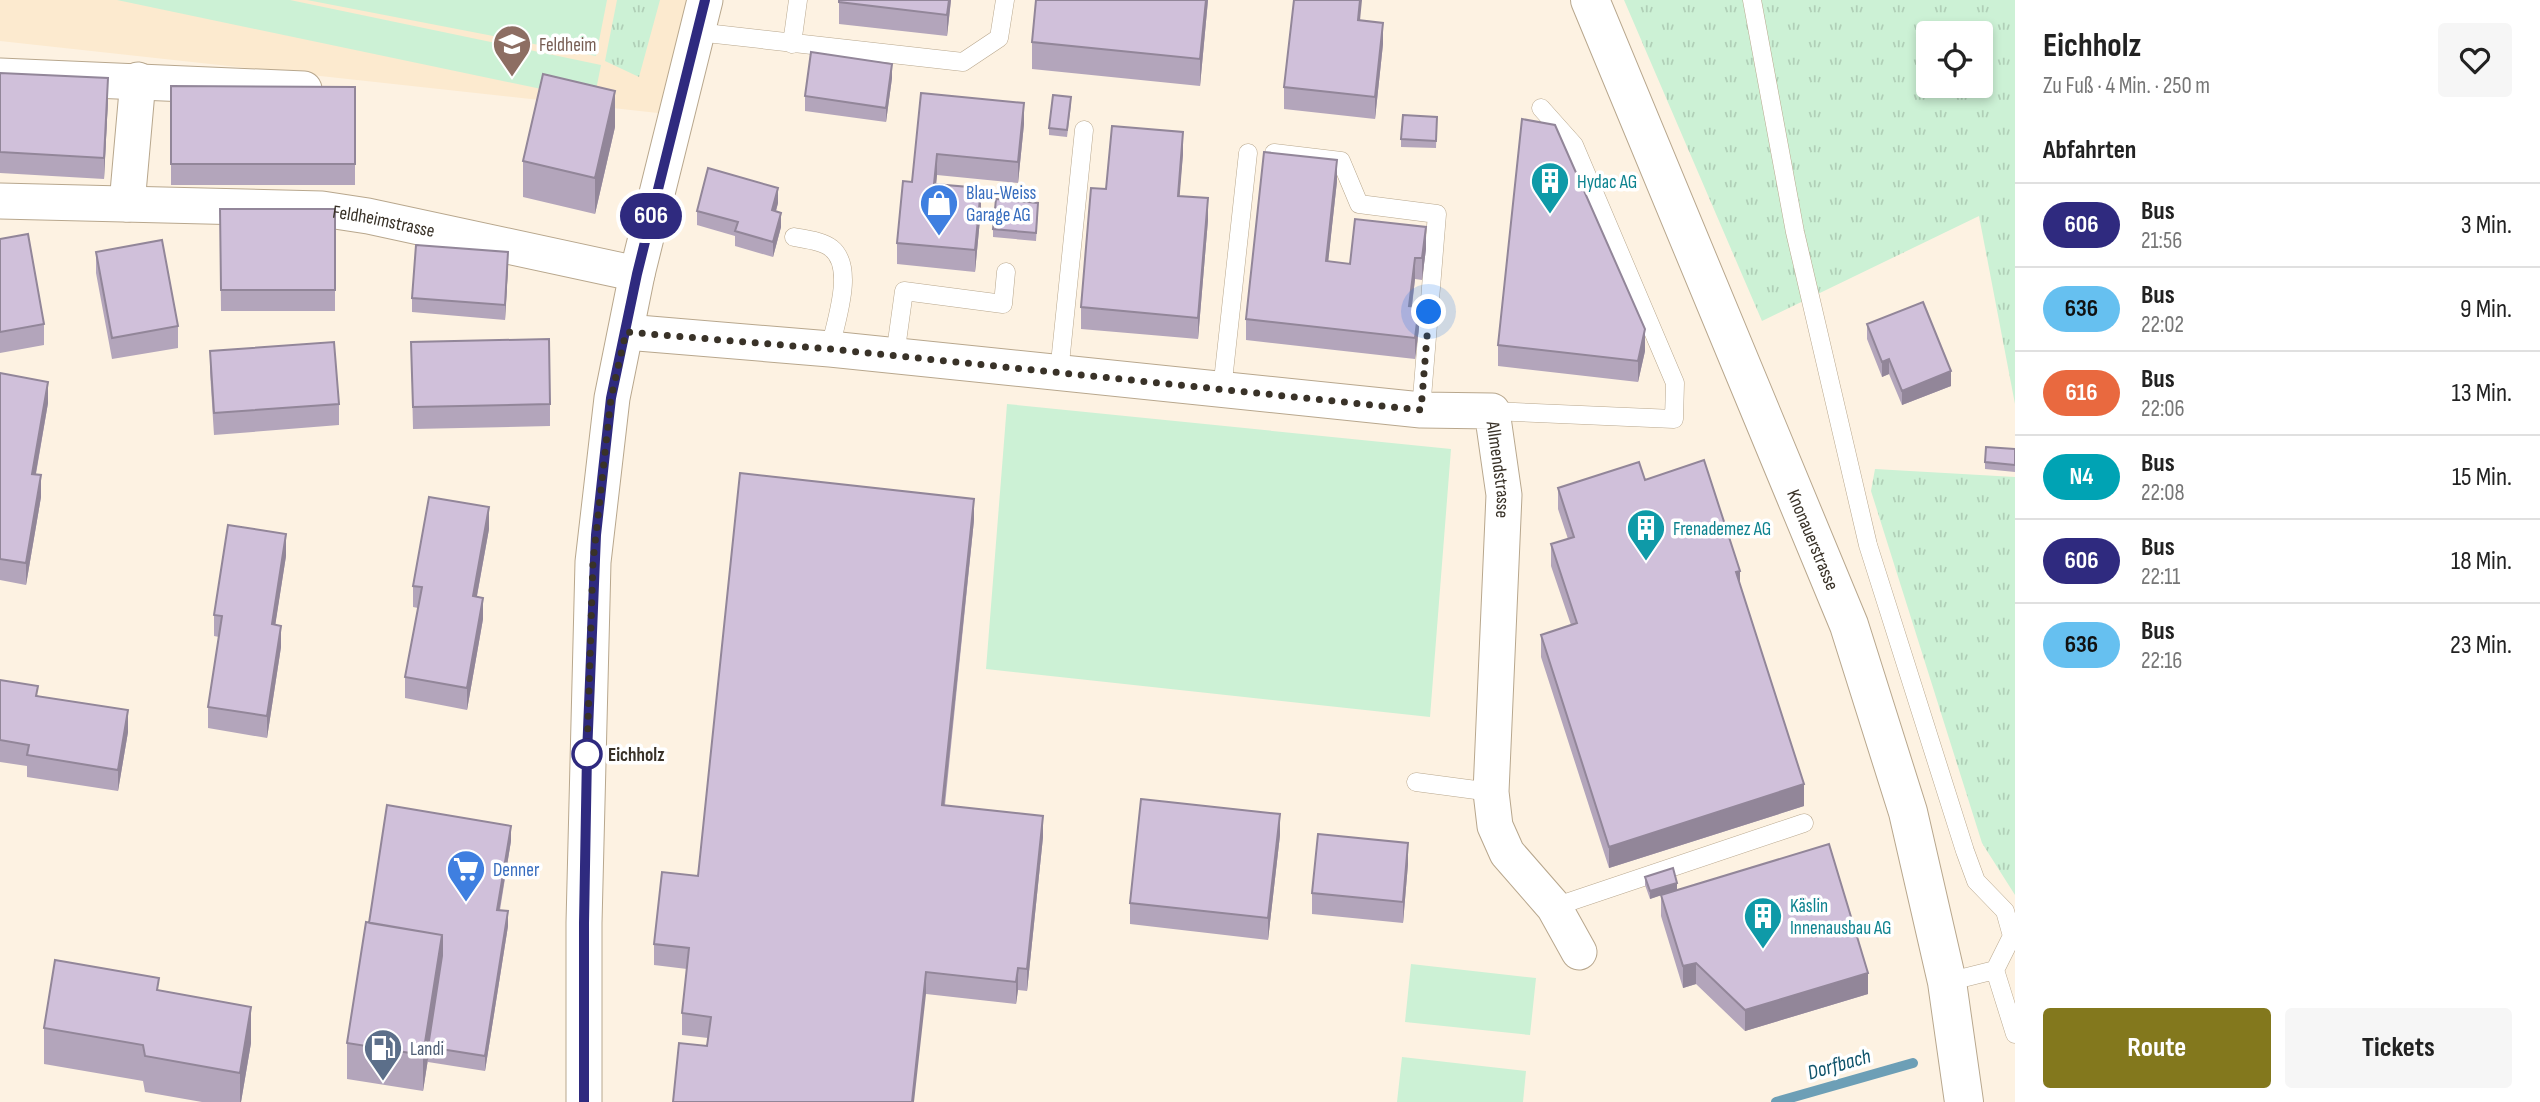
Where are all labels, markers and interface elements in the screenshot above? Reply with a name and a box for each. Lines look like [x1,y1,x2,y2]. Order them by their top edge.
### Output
map controls [1916,21,1993,98]
button: locate [1916,21,1993,98]
school or university icon: Feldheim [491,23,533,78]
button: heart [2438,23,2512,97]
text: Eichholz [2043,26,2141,66]
place label: Feldheim [539,34,597,57]
text: Zu Fuß · 4 Min. · 250 m [2043,72,2210,100]
text: Abfahrten [2043,135,2136,166]
building icon: Hydac AG [1529,160,1571,215]
place label: Hydac AG [1577,171,1637,194]
shop icon: Blau-Weiss Garage AG [918,182,960,237]
place label: Blau-Weiss Garage AG [966,182,1037,227]
line badge: 606 [611,193,691,239]
text: Bus [2141,196,2175,227]
street label: Feldheimstrasse [331,201,437,243]
text: 606 [634,201,668,230]
text: 606 [2064,210,2099,239]
text: 3 Min. [2461,210,2512,241]
text: 21:56 [2141,227,2182,255]
text: Bus [2141,280,2175,311]
your location [1411,294,1446,329]
text: 636 [2065,294,2098,323]
text: 9 Min. [2460,294,2512,325]
text: 22:02 [2141,311,2184,339]
text: Bus [2141,364,2175,395]
text: 616 [2065,378,2098,407]
text: 13 Min. [2452,378,2512,409]
text: 22:06 [2141,395,2185,423]
street label: Allmendstrasse [1480,419,1514,519]
text: Bus [2141,448,2175,479]
text: N4 [2070,462,2093,491]
text: 15 Min. [2452,462,2512,493]
text: 22:08 [2141,479,2185,507]
street label: Knonauerstrasse [1781,486,1843,594]
building icon: Frenademez AG [1625,507,1667,562]
place label: Frenademez AG [1673,518,1771,541]
text: Bus [2141,532,2175,563]
text: 606 [2064,546,2099,575]
text: 18 Min. [2451,546,2512,577]
text: 22:11 [2141,563,2180,591]
text: Bus [2141,616,2175,647]
text: 636 [2065,630,2098,659]
text: 23 Min. [2450,630,2512,661]
text: 22:16 [2141,647,2182,675]
marker: Eichholz [572,739,602,769]
place label: Eichholz [608,744,665,767]
supermarket icon: Denner [445,848,487,903]
place label: Denner [493,859,540,882]
building icon: Käslin Innenausbau AG [1742,895,1784,950]
place label: Käslin Innenausbau AG [1790,895,1892,940]
button: Route [2043,1008,2271,1088]
button: Tickets [2285,1008,2512,1088]
fuel station icon: Landi [362,1027,404,1082]
place label: Landi [410,1038,444,1061]
water label: Dorfbach [1805,1043,1874,1085]

